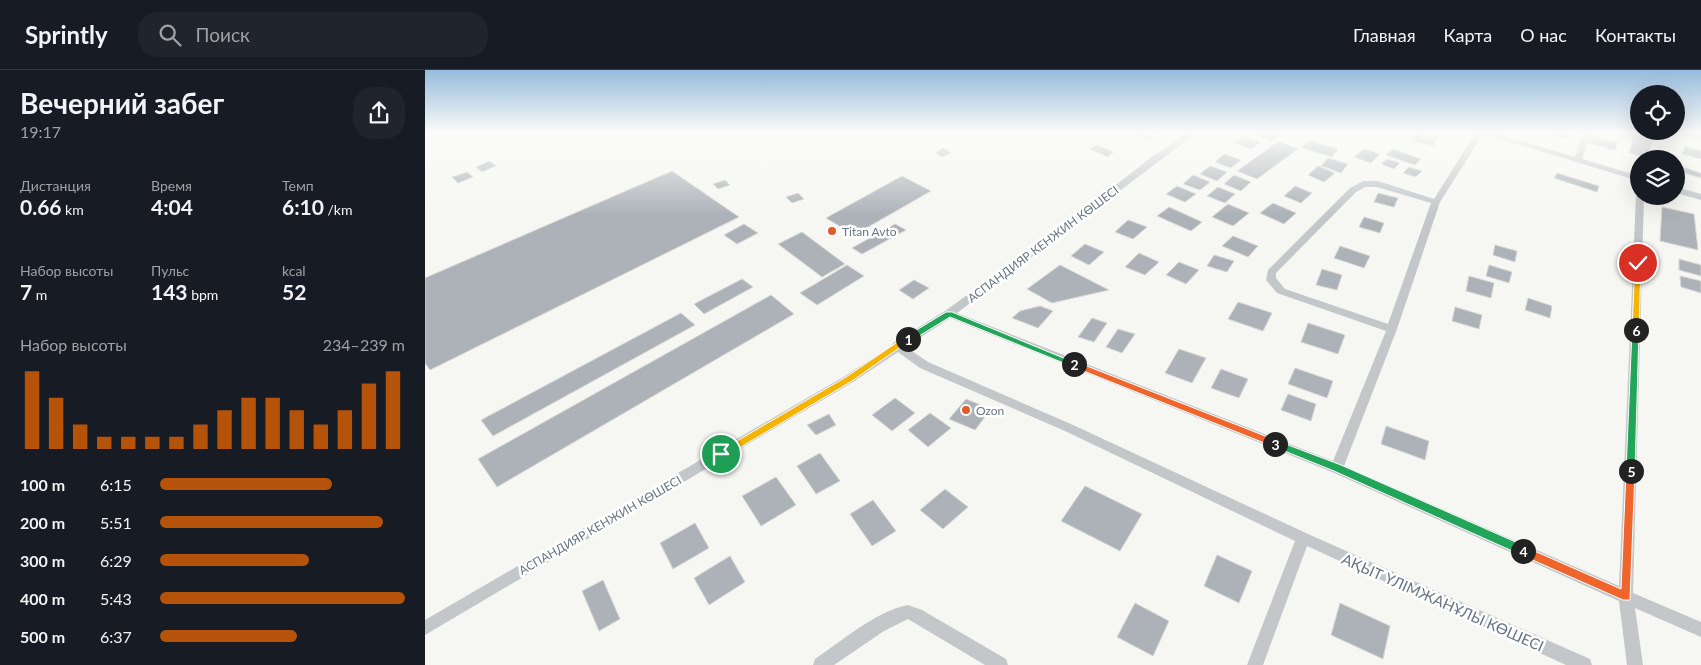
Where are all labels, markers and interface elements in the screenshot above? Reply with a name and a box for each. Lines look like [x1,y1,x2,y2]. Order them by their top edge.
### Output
search box [138,12,488,57]
text: Sprintly [25,20,108,49]
icon: search [156,21,184,49]
text: Поиск [196,23,250,46]
text: Главная [1353,24,1416,46]
text: Карта [1444,24,1492,46]
text: О нас [1520,24,1567,46]
text: Контакты [1595,24,1676,46]
map controls [1630,85,1685,205]
button: locate [1630,85,1685,140]
text: Вечерний забег [20,86,224,120]
button: share [353,87,405,139]
text: 19:17 [20,122,61,141]
button: layers [1630,150,1685,205]
text: Дистанция [20,177,91,194]
text: Время [151,177,192,194]
text: Темп [282,177,314,194]
street label: АСПАНДИЯР КЕНЖИН КӨШЕСІ [965,182,1121,306]
text: 0.66 [20,194,62,219]
text: 4:04 [151,194,193,219]
text: 6:10 [282,194,324,219]
text: km [62,201,84,218]
text: /km [324,201,353,218]
place label: Titan Avto [842,224,897,239]
marker: Titan Avto [826,225,838,237]
pin [1617,242,1659,284]
icon: check [1624,249,1652,277]
text: Набор высоты [20,262,113,279]
text: Пульс [151,262,189,279]
text: kcal [282,262,306,279]
text: 7 [20,279,32,304]
text: 143 [151,279,188,304]
text: 52 [282,279,306,304]
text: m [32,286,47,303]
text: bpm [188,286,218,303]
pin: 6 [1623,318,1649,342]
text: 6 [1632,322,1641,339]
pin: 1 [895,326,921,352]
text: 1 [904,331,913,348]
text: Набор высоты [20,335,127,354]
text: 234–239 m [323,335,405,354]
pin: 2 [1061,352,1087,376]
text: 2 [1070,356,1079,373]
place label: Ozon [976,403,1004,418]
marker: Ozon [960,404,972,416]
pin: 3 [1263,432,1287,456]
pin [700,433,742,475]
text: 3 [1271,436,1280,453]
icon: arrive [707,440,735,468]
pin: 5 [1619,458,1643,484]
text: 5 [1627,463,1636,480]
street label: АСПАНДИЯР КЕНЖИН КӨШЕСІ [516,472,684,578]
text: 100 m [20,475,65,494]
text: 6:15 [100,475,132,494]
text: 200 m [20,513,65,532]
text: 5:51 [100,513,132,532]
pin: 4 [1511,538,1535,564]
text: 4 [1519,543,1528,560]
street label: АҚЫТ ҮЛІМЖАНҰЛЫ КӨШЕСІ [1339,549,1547,655]
text: 300 m [20,551,65,570]
text: 6:29 [100,551,132,570]
text: 400 m [20,589,65,608]
text: 5:43 [100,589,132,608]
text: 500 m [20,627,65,646]
text: 6:37 [100,627,132,646]

